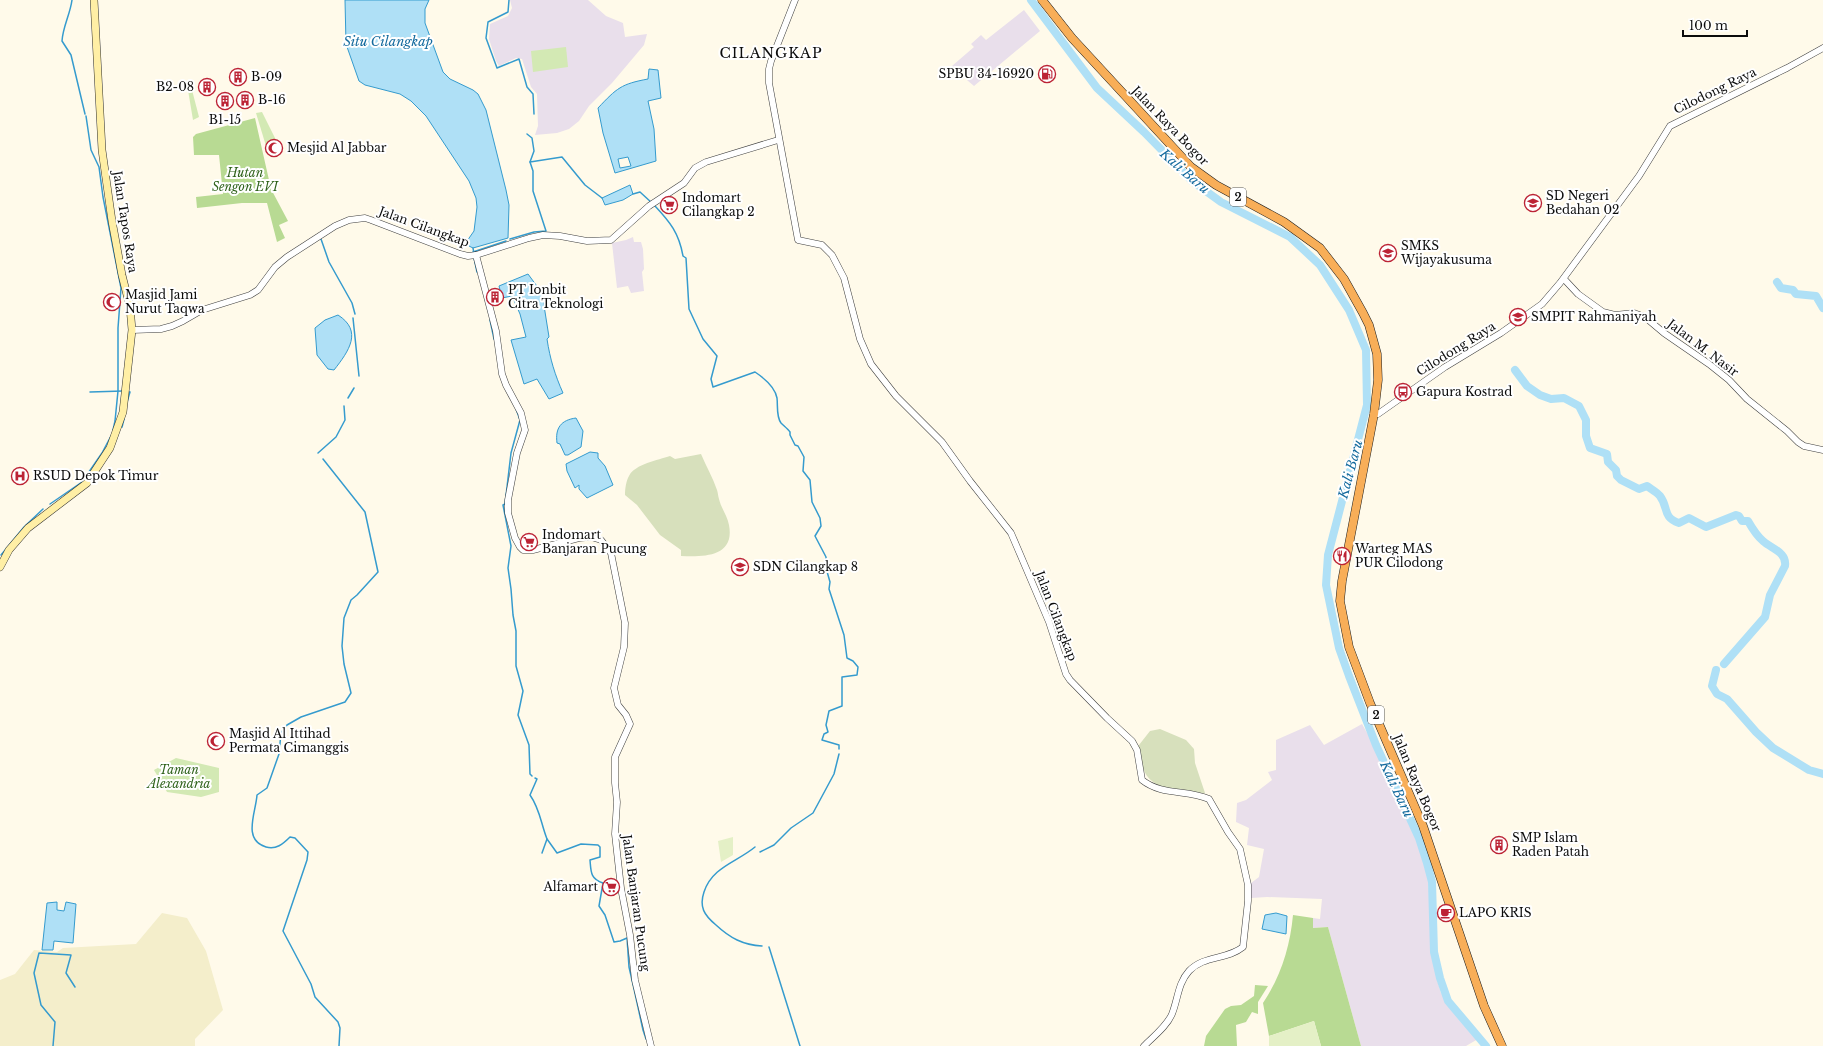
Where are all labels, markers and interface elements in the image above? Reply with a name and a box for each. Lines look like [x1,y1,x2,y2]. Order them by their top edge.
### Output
scale bar [1683,12,1747,38]
text: 100 m [1689,18,1728,33]
water label: Situ Cilangkap [343,33,433,50]
district label: CILANGKAP [719,44,823,62]
fuel station icon: SPBU 34-16920 [1037,64,1057,84]
street label: Cilodong Raya [1671,64,1759,117]
place label: SPBU 34-16920 [938,66,1034,81]
building icon: B-09 [228,67,248,87]
place label: B-09 [251,69,282,84]
building icon: B2-08 [197,77,217,97]
place label: B2-08 [156,79,194,94]
street label: Jalan Raya Bogor [1127,81,1212,169]
building icon: B-16 [235,90,255,110]
building icon: B1-15 [215,91,235,111]
place label: B-16 [258,92,286,107]
place label: B1-15 [209,112,241,127]
mosque icon: Mesjid Al Jabbar [264,138,284,158]
place label: Mesjid Al Jabbar [287,140,387,155]
water label: Kali Baru [1156,145,1213,198]
park label: Hutan Sengon EVI [212,165,279,194]
street label: Jalan Tapos Raya [110,168,141,274]
road number: 2 [1230,188,1246,206]
place label: SD Negeri Bedahan 02 [1546,188,1619,217]
place label: Indomart Cilangkap 2 [682,190,755,219]
school or university icon: SD Negeri Bedahan 02 [1523,193,1543,213]
supermarket icon: Indomart Cilangkap 2 [659,195,679,215]
street label: Jalan Cilangkap [375,203,471,250]
place label: SMKS Wijayakusuma [1400,238,1492,267]
school or university icon: SMKS Wijayakusuma [1378,243,1398,263]
place label: PT Ionbit Citra Teknologi [508,282,603,311]
place label: Masjid Jami Nurut Taqwa [125,287,205,316]
building icon: PT Ionbit Citra Teknologi [485,287,505,307]
mosque icon: Masjid Jami Nurut Taqwa [102,292,122,312]
school or university icon: SMPIT Rahmaniyah [1508,307,1528,327]
place label: SMPIT Rahmaniyah [1531,309,1656,324]
street label: Jalan M. Nasir [1663,315,1742,379]
street label: Cilodong Raya [1413,318,1498,379]
bus stop icon: Gapura Kostrad [1393,382,1413,402]
place label: Gapura Kostrad [1416,384,1512,399]
water label: Kali Baru [1334,438,1367,501]
hospital icon: RSUD Depok Timur [10,466,30,486]
place label: RSUD Depok Timur [33,468,159,483]
place label: Indomart Banjaran Pucung [542,527,648,556]
supermarket icon: Indomart Banjaran Pucung [519,532,539,552]
place label: Warteg MAS PUR Cilodong [1354,541,1444,570]
restaurant icon: Warteg MAS PUR Cilodong [1332,546,1352,566]
school or university icon: SDN Cilangkap 8 [730,557,750,577]
place label: SDN Cilangkap 8 [753,559,858,574]
street label: Jalan Cilangkap [1032,567,1081,663]
road number: 2 [1368,706,1384,724]
place label: Masjid Al Ittihad Permata Cimanggis [229,726,349,755]
street label: Jalan Raya Bogor [1389,730,1445,834]
mosque icon: Masjid Al Ittihad Permata Cimanggis [206,731,226,751]
water label: Kali Baru [1376,757,1417,820]
park label: Taman Alexandria [146,762,211,791]
place label: SMP Islam Raden Patah [1512,830,1589,859]
street label: Jalan Banjaran Pucung [619,832,654,973]
building icon: SMP Islam Raden Patah [1489,835,1509,855]
supermarket icon: Alfamart [601,877,621,897]
place label: Alfamart [542,879,598,894]
cafe icon: LAPO KRIS [1436,903,1456,923]
place label: LAPO KRIS [1459,905,1532,920]

